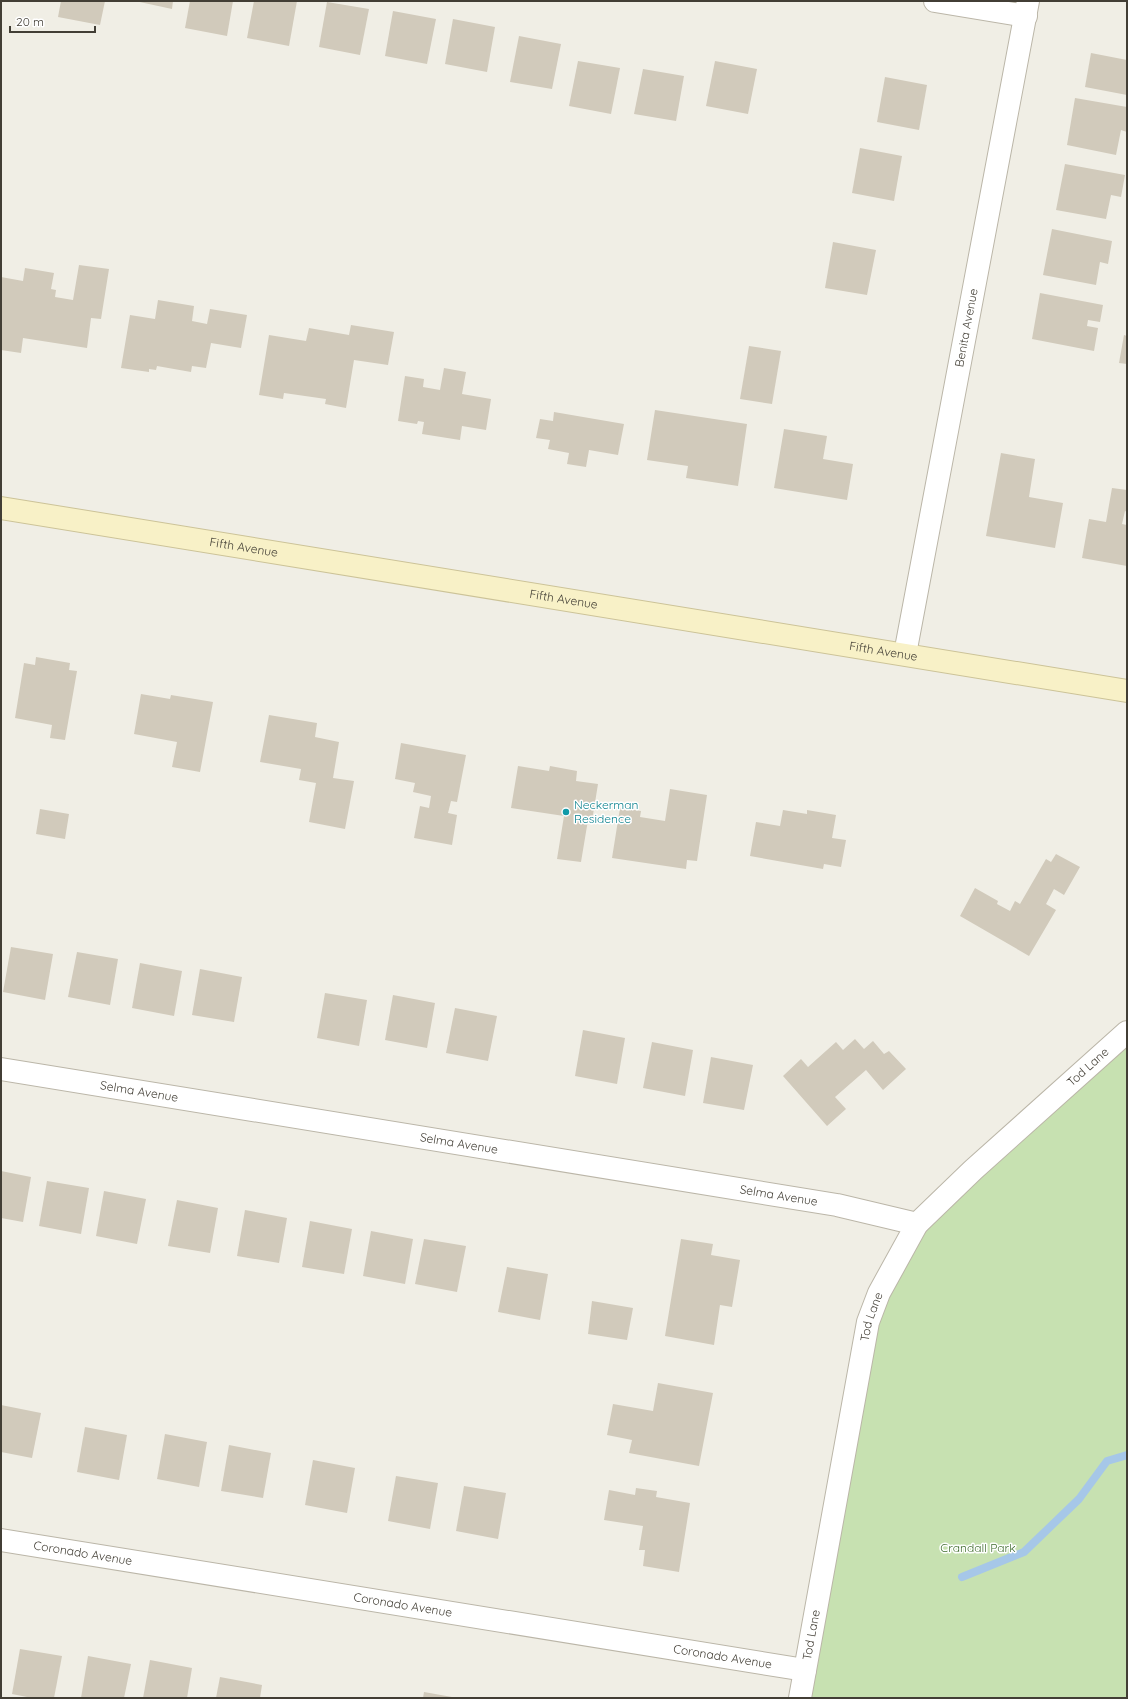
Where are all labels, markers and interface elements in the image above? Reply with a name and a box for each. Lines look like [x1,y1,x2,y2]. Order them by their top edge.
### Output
scale bar [10,8,95,34]
text: 20 m [16,14,44,29]
street label: Benita Avenue [951,287,981,368]
street label: Fifth Avenue [209,534,279,560]
street label: Fifth Avenue [528,586,599,612]
street label: Fifth Avenue [848,638,919,664]
place label: Neckerman Residence [574,797,638,826]
marker: Neckerman Residence [561,807,571,817]
street label: Tod Lane [1064,1044,1112,1089]
street label: Selma Avenue [99,1077,180,1105]
street label: Selma Avenue [419,1129,499,1157]
street label: Selma Avenue [739,1181,819,1209]
street label: Tod Lane [857,1290,886,1343]
street label: Coronado Avenue [33,1537,134,1568]
park label: Crandall Park [940,1540,1016,1555]
street label: Coronado Avenue [352,1589,454,1620]
street label: Tod Lane [799,1608,823,1661]
street label: Coronado Avenue [672,1641,773,1672]

